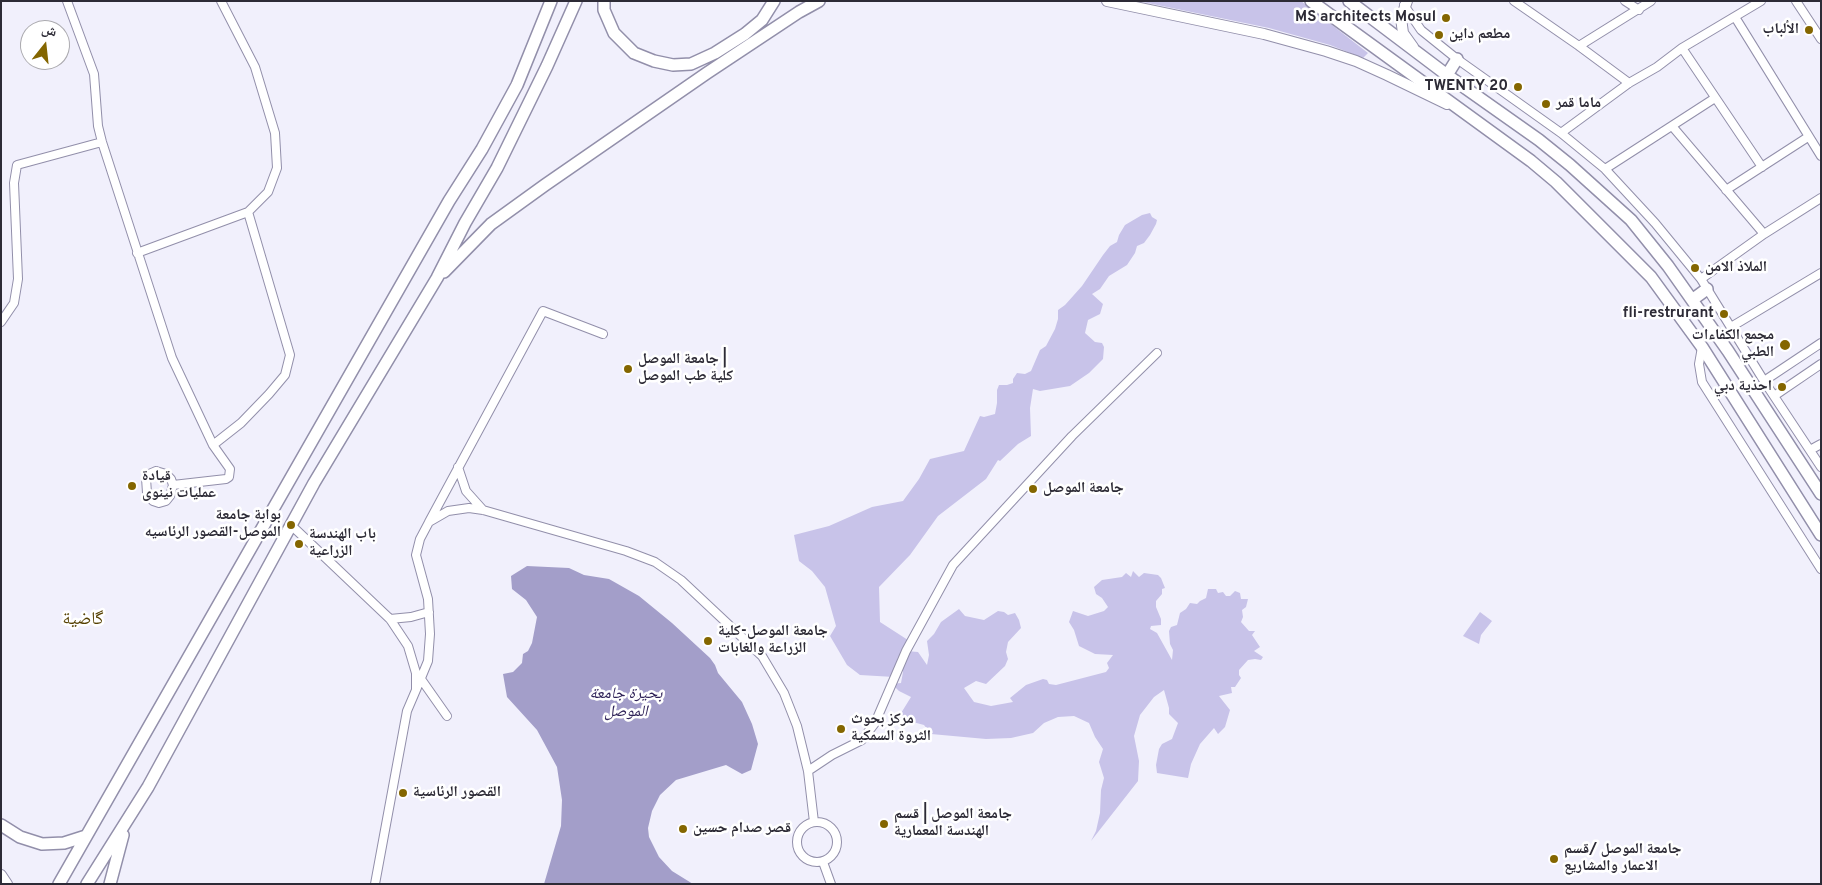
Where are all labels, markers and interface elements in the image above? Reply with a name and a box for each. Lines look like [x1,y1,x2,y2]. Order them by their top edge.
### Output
place label: MS architects Mosul [1295,9,1436,27]
marker: MS architects Mosul [1440,12,1452,24]
north arrow [20,20,70,70]
text: ش [40,21,58,41]
place label: الألباب [1763,21,1799,39]
marker: الألباب [1803,24,1815,36]
place label: مطعم داين [1449,26,1510,44]
marker: مطعم داين [1433,29,1445,41]
place label: TWENTY 20 [1424,78,1508,96]
marker: TWENTY 20 [1512,81,1524,93]
place label: ماما قمر [1556,95,1601,113]
marker: ماما قمر [1540,98,1552,110]
place label: الملاذ الامن [1705,259,1767,277]
marker: الملاذ الامن [1689,262,1701,274]
place label: fli-restrurant [1623,305,1714,323]
marker: fli-restrurant [1718,308,1730,320]
place label: مجمع الكفاءات الطبي [1692,327,1774,362]
marker: مجمع الكفاءات الطبي [1778,338,1792,352]
place label: جامعة الموصل | كلية طب الموصل [638,351,733,386]
marker: جامعة الموصل | كلية طب الموصل [622,363,634,375]
place label: احذية دبي [1714,378,1772,396]
marker: احذية دبي [1776,381,1788,393]
place label: قيادة عمليات نينوى [142,468,216,503]
marker: قيادة عمليات نينوى [126,480,138,492]
place label: جامعة الموصل [1043,480,1124,498]
marker: جامعة الموصل [1027,483,1039,495]
place label: بوابة جامعة الموصل-القصور الرئاسيه [145,507,281,542]
marker: بوابة جامعة الموصل-القصور الرئاسيه [285,519,297,531]
place label: باب الهندسة الزراعية [309,526,376,561]
marker: باب الهندسة الزراعية [293,538,305,550]
district label: گاضية [63,609,103,631]
place label: جامعة الموصل-كلية الزراعة والغابات [718,623,828,658]
marker: جامعة الموصل-كلية الزراعة والغابات [702,635,714,647]
water label: بحيرة جامعة الموصل [590,685,662,723]
place label: مركز بحوث الثروة السمكية [851,711,931,746]
marker: مركز بحوث الثروة السمكية [835,723,847,735]
place label: القصور الرئاسية [413,784,501,802]
marker: القصور الرئاسية [397,787,409,799]
place label: جامعة الموصل | قسم الهندسة المعمارية [894,806,1012,841]
marker: جامعة الموصل | قسم الهندسة المعمارية [878,818,890,830]
place label: قصر صدام حسين [693,820,791,838]
marker: قصر صدام حسين [677,823,689,835]
place label: جامعة الموصل /قسم الاعمار والمشاريع [1564,841,1682,876]
marker: جامعة الموصل /قسم الاعمار والمشاريع [1548,853,1560,865]

